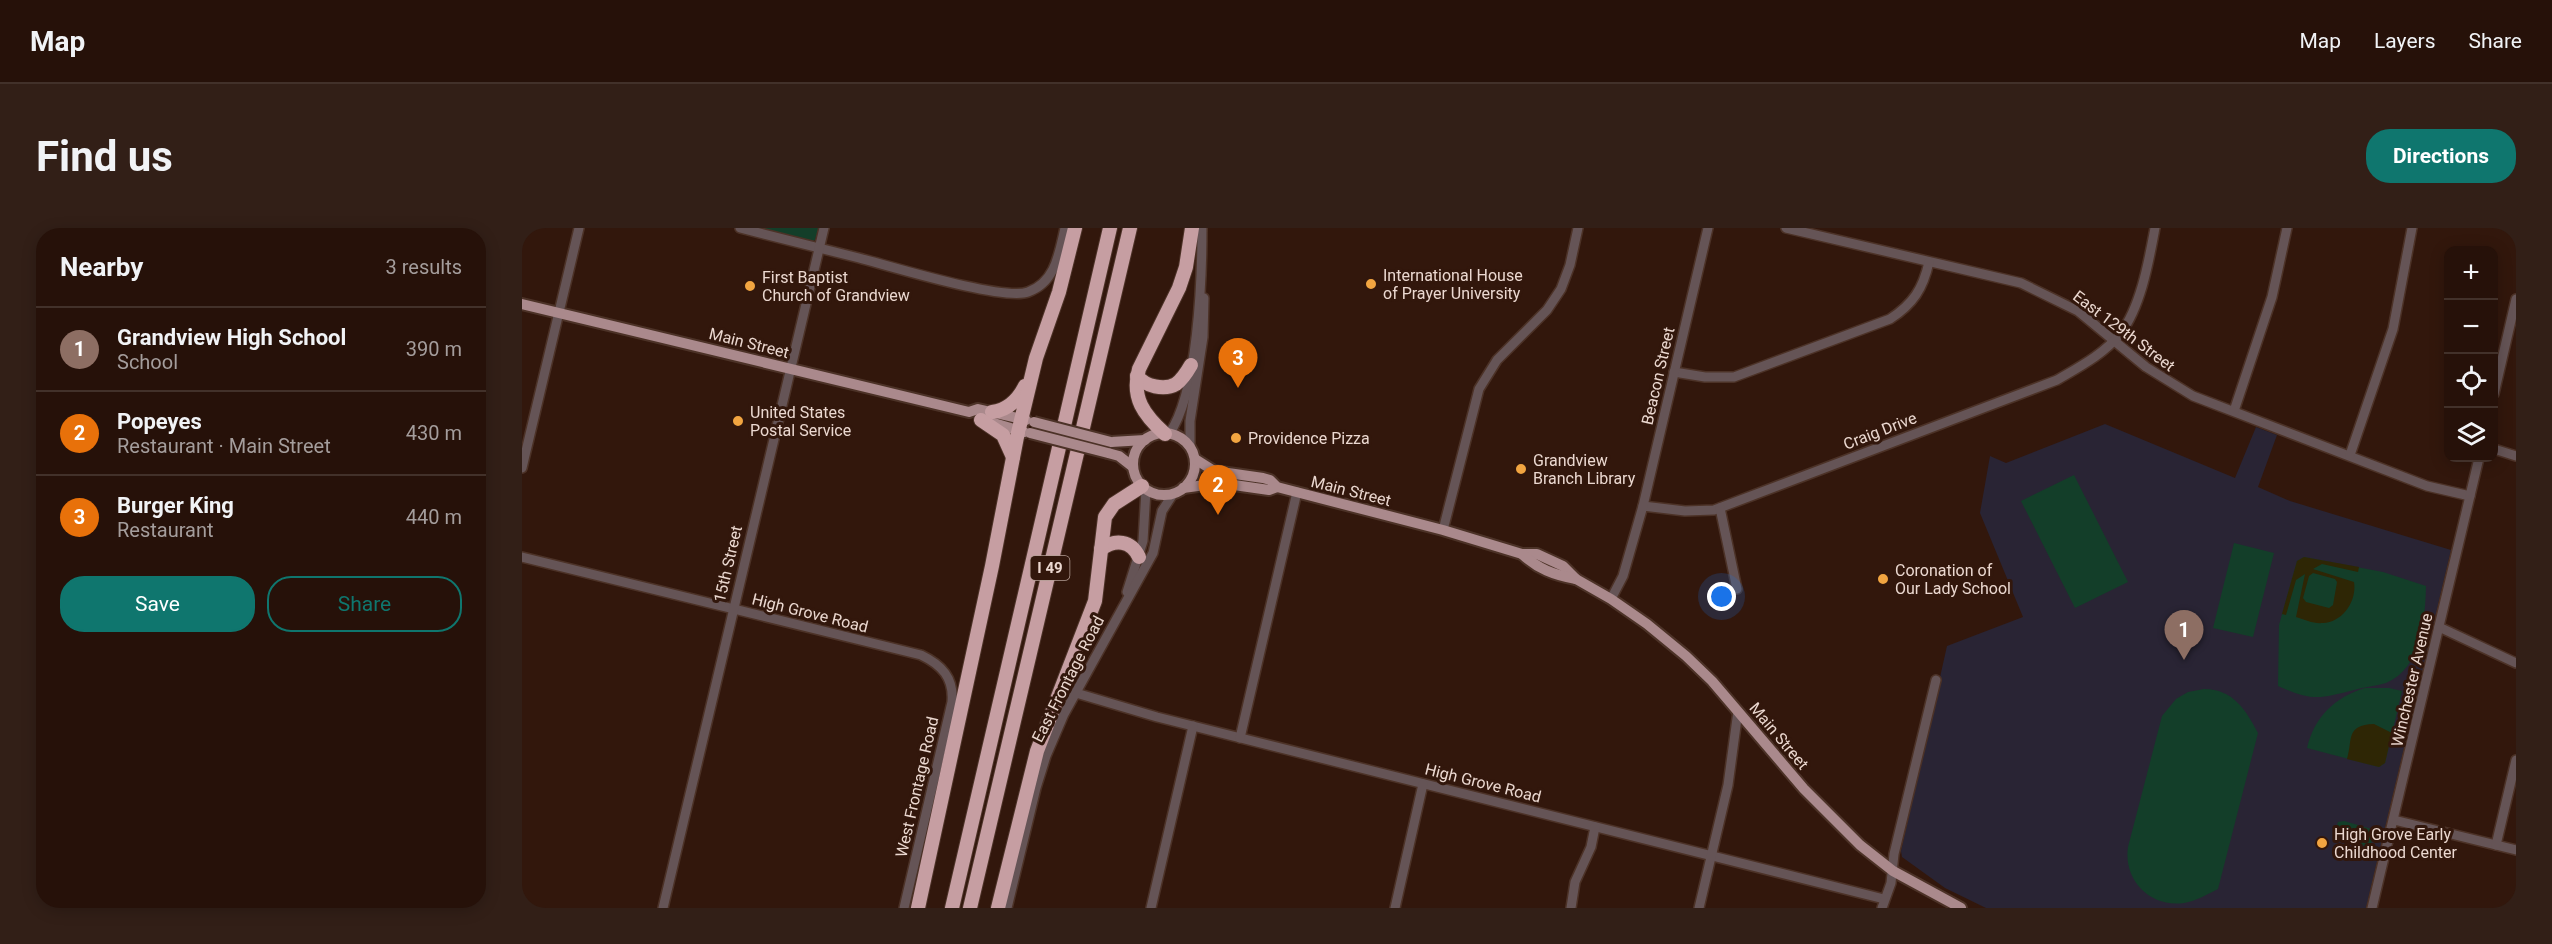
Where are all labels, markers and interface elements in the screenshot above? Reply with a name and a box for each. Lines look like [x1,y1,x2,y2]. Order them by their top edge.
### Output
text: Map [30,25,85,58]
text: Map [2299,29,2341,53]
text: Layers [2374,29,2435,53]
text: Share [2468,29,2522,53]
button: Directions [2366,129,2516,183]
text: Find us [36,132,173,181]
map controls [2444,246,2498,462]
button: + [2444,246,2498,300]
text: Nearby [60,252,143,282]
text: 3 results [386,255,462,279]
place label: International House of Prayer University [1383,266,1523,303]
place label: First Baptist Church of Grandview [762,268,910,305]
marker: International House of Prayer University [1364,277,1378,291]
marker: First Baptist Church of Grandview [743,279,757,293]
street label: East 129th Street [2069,287,2179,375]
button: − [2444,300,2498,354]
street label: Main Street [707,324,791,362]
text: Grandview High School [117,325,346,350]
street label: Beacon Street [1638,325,1678,427]
text: 1 [74,337,85,361]
text: 390 m [406,337,462,361]
pin: 3 [1218,338,1258,388]
text: School [117,350,178,374]
button: locate [2444,354,2498,408]
place label: United States Postal Service [750,403,851,440]
street label: Craig Drive [1841,408,1919,454]
button: layers [2444,408,2498,462]
text: Popeyes [117,409,202,434]
marker: United States Postal Service [731,414,745,428]
text: 2 [74,421,85,445]
text: 430 m [406,421,462,445]
place label: Providence Pizza [1248,429,1370,448]
marker: Providence Pizza [1229,431,1243,445]
text: Restaurant · Main Street [117,434,331,458]
place label: Grandview Branch Library [1533,451,1636,488]
marker: Grandview Branch Library [1514,462,1528,476]
pin: 2 [1198,466,1238,515]
street label: Main Street [1309,472,1393,510]
text: Burger King [117,493,234,518]
text: 3 [74,505,85,529]
text: 440 m [406,505,462,529]
text: Restaurant [117,518,214,542]
street label: 15th Street [710,524,746,604]
road number: I 49 [1030,556,1070,580]
place label: Coronation of Our Lady School [1895,561,2011,598]
marker: Coronation of Our Lady School [1876,572,1890,586]
button: Save [60,576,255,632]
button: Share [267,576,462,632]
your location [1707,582,1736,611]
street label: High Grove Road [750,589,870,637]
pin: 1 [2164,610,2204,660]
street label: Winchester Avenue [2387,611,2437,749]
street label: East Frontage Road [1028,613,1108,745]
street label: Main Street [1746,699,1812,773]
street label: West Frontage Road [892,715,942,859]
street label: High Grove Road [1423,759,1543,807]
place label: High Grove Early Childhood Center [2334,825,2458,862]
marker: High Grove Early Childhood Center [2315,836,2329,850]

